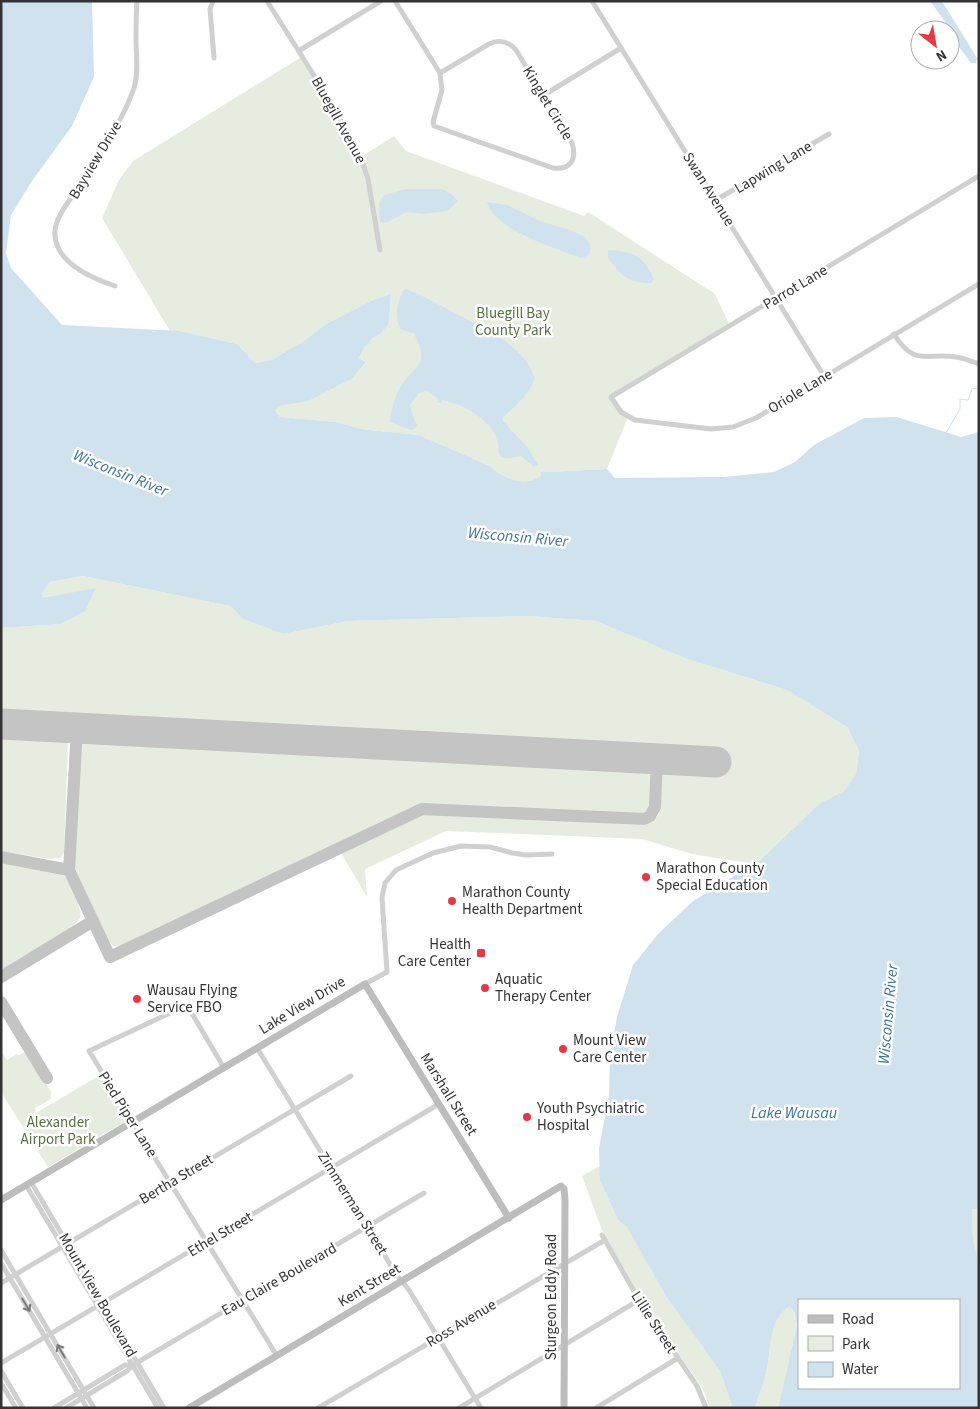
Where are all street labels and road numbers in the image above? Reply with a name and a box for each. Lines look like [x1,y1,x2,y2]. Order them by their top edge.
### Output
street label: Kinglet Circle [517,62,578,144]
street label: Bluegill Avenue [306,73,371,167]
street label: Bayview Drive [64,117,127,203]
street label: Lapwing Lane [731,136,816,199]
street label: Swan Avenue [678,148,740,230]
street label: Parrot Lane [759,260,832,315]
street label: Oriole Lane [764,364,836,419]
street label: Lake View Drive [255,971,350,1040]
street label: Marshall Street [415,1049,482,1140]
street label: Pied Piper Lane [93,1067,162,1161]
street label: Zimmerman Street [312,1148,393,1259]
street label: Bertha Street [135,1149,217,1210]
street label: Ethel Street [184,1207,257,1262]
street label: Mount View Boulevard [53,1229,142,1361]
street label: Sturgeon Eddy Road [541,1234,562,1360]
street label: Eau Claire Boulevard [218,1238,341,1321]
street label: Kent Street [334,1258,405,1312]
street label: Lillie Street [626,1287,682,1357]
street label: Ross Avenue [422,1294,500,1353]

